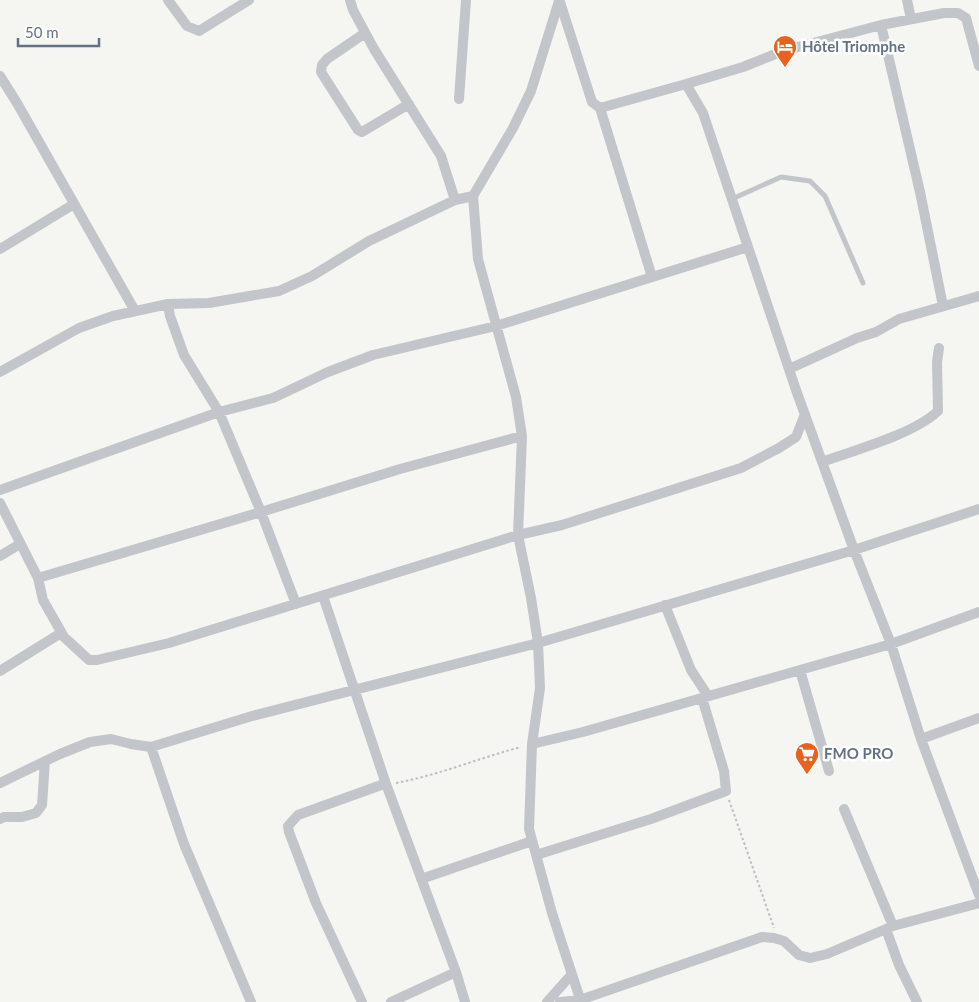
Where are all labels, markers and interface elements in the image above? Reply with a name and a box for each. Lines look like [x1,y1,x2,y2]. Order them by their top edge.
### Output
scale bar [18,15,99,47]
text: 50 m [25,23,59,41]
hotel icon: Hôtel Triomphe [772,34,798,68]
place label: Hôtel Triomphe [802,37,905,55]
supermarket icon: FMO PRO [794,741,820,775]
place label: FMO PRO [824,744,893,762]

